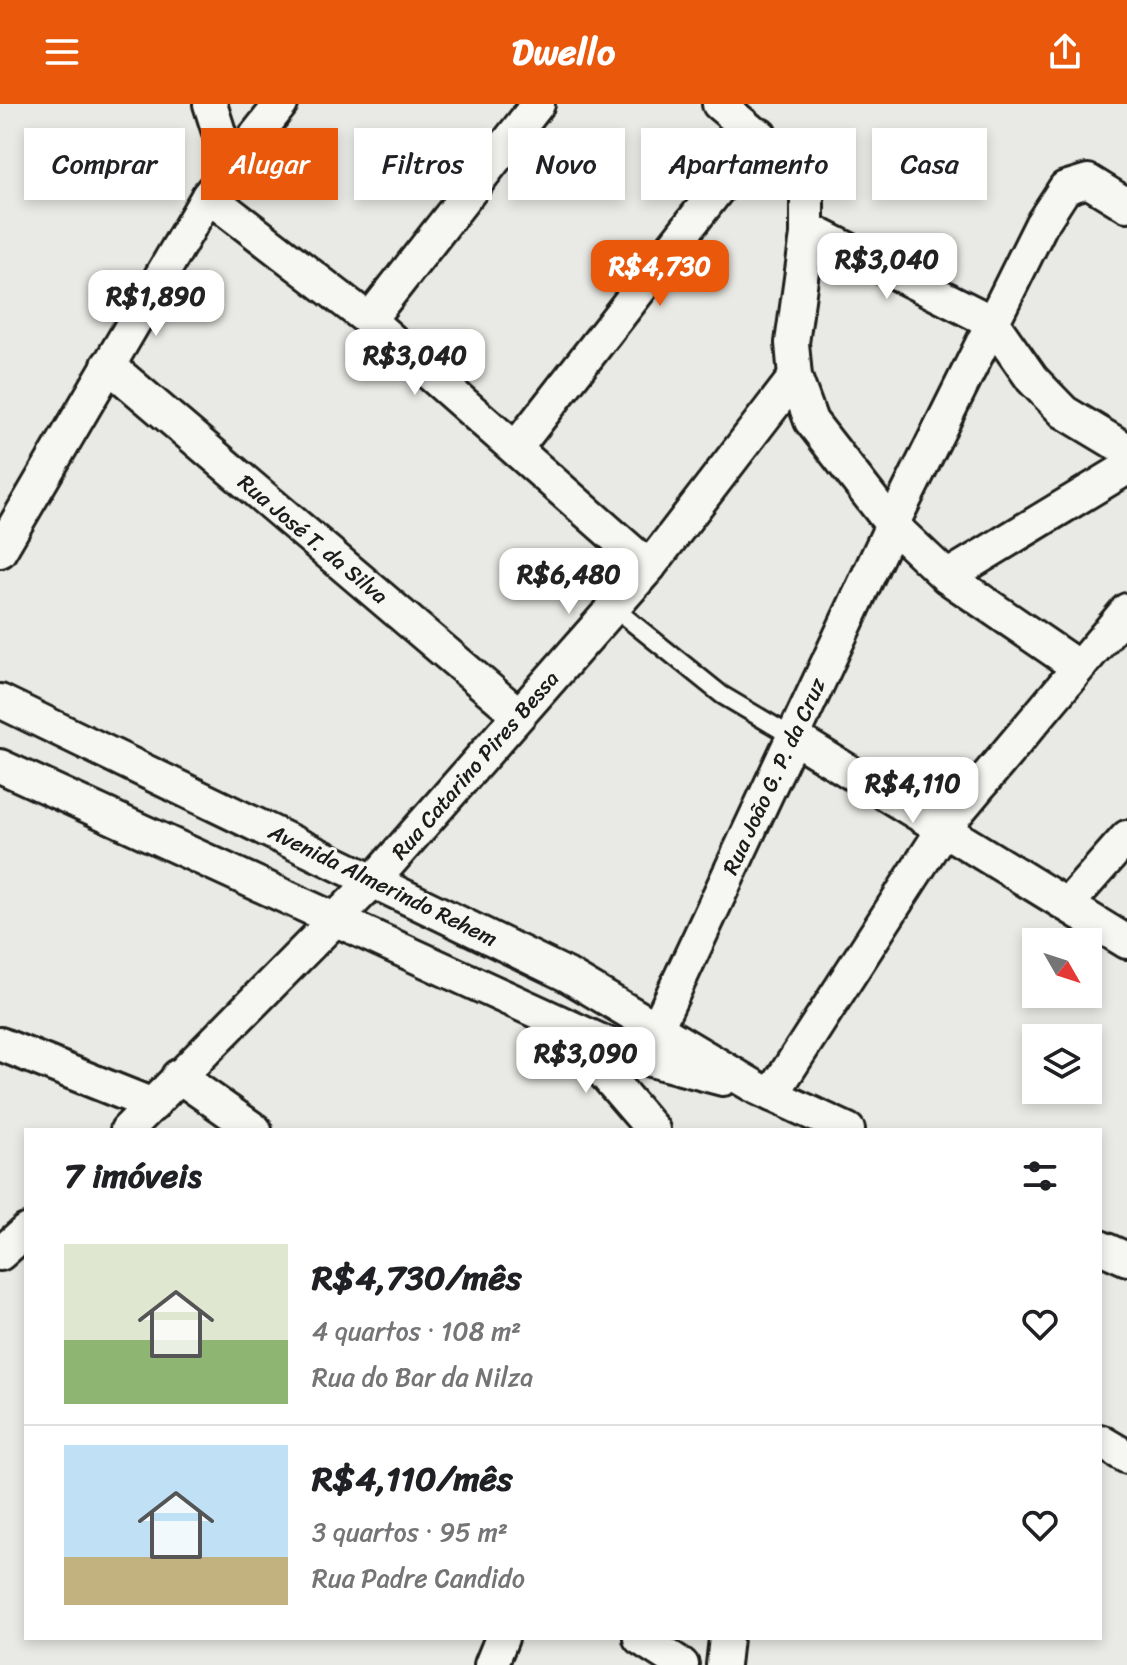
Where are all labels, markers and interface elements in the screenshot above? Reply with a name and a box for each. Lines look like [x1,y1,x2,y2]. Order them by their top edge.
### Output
text: Dwello [512,20,615,84]
icon: menu [40,30,84,74]
icon: share [1043,30,1087,74]
chip: Comprar [24,128,185,200]
chip: Alugar [201,128,338,200]
chip: Filtros [354,128,492,200]
chip: Novo [508,128,625,200]
chip: Apartamento [641,128,856,200]
chip: Casa [872,128,987,200]
pin: R$3,040 [813,233,961,301]
text: R$3,040 [835,236,939,282]
pin: R$4,730 [586,240,734,308]
text: R$4,730 [609,243,711,289]
pin: R$1,890 [82,270,230,338]
text: R$1,890 [106,273,206,319]
pin: R$3,040 [341,329,489,397]
text: R$3,040 [363,332,467,378]
street label: Rua José T. da Silva [229,464,397,614]
pin: R$6,480 [495,548,643,616]
text: R$6,480 [517,551,621,597]
street label: Rua Catarino Pires Bessa [381,661,569,869]
street label: Rua João G. P. da Cruz [711,670,837,881]
pin: R$4,110 [839,757,987,825]
text: R$4,110 [865,760,961,806]
street label: Avenida Almerindo Rehem [261,812,504,958]
north arrow [1022,928,1102,1008]
map controls [1022,928,1102,1104]
button: layers [1022,1024,1102,1104]
pin: R$3,090 [512,1027,660,1095]
text: R$3,090 [534,1030,638,1076]
text: 7 imóveis [64,1146,202,1206]
icon: filters [1018,1154,1062,1198]
text: R$4,730/mês [312,1248,522,1308]
icon: home [128,1276,224,1372]
icon: heart [1018,1302,1062,1346]
text: 4 quartos · 108 m² [312,1308,521,1354]
text: Rua do Bar da Nilza [312,1354,533,1400]
text: R$4,110/mês [312,1449,513,1509]
icon: home [128,1477,224,1573]
icon: heart [1018,1503,1062,1547]
text: 3 quartos · 95 m² [312,1509,508,1555]
text: Rua Padre Candido [312,1555,525,1601]

